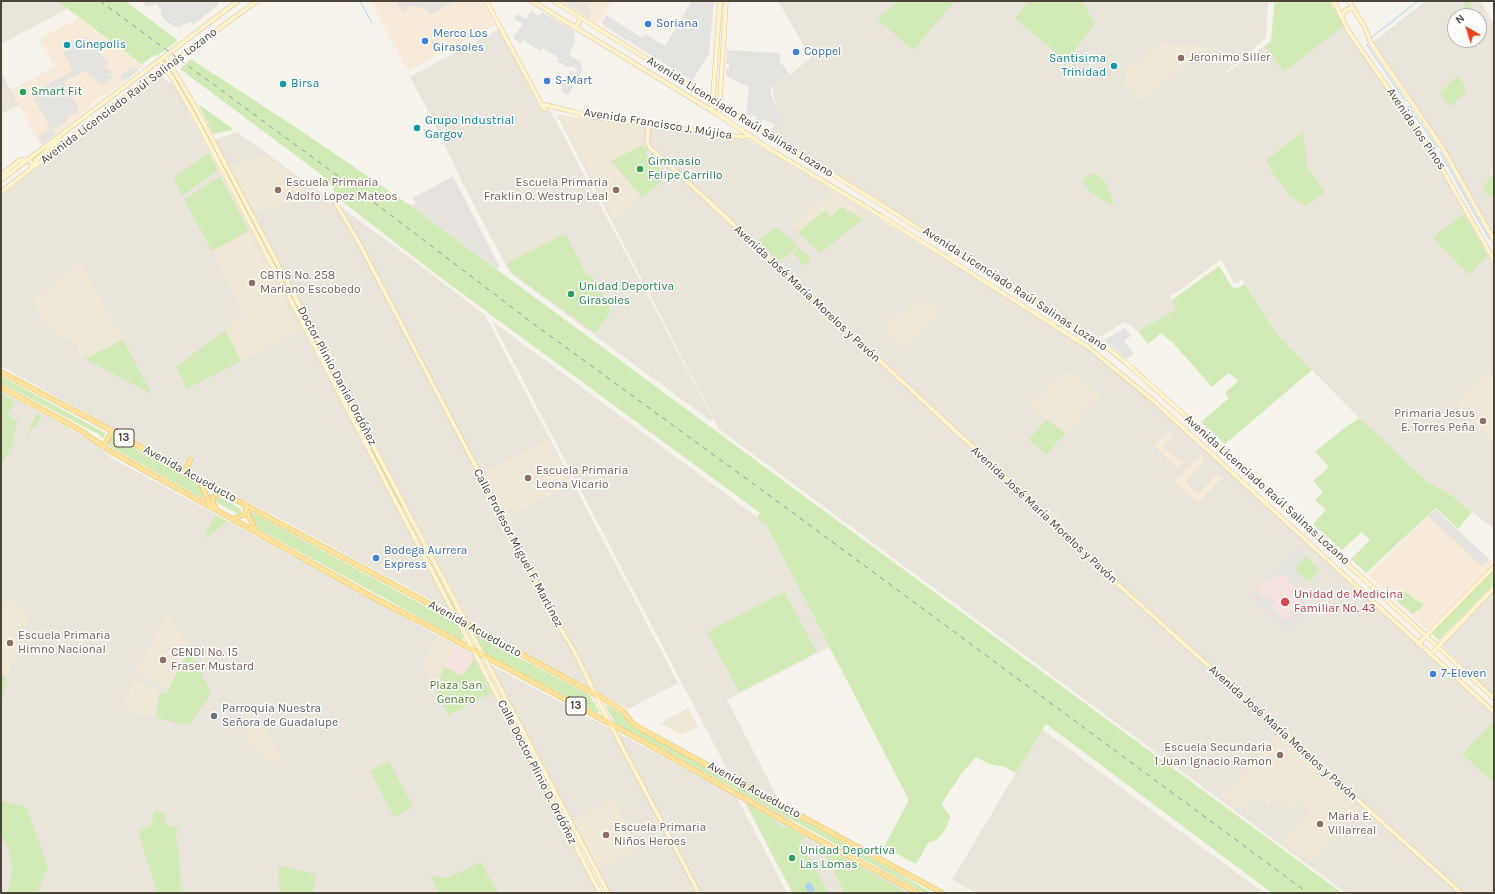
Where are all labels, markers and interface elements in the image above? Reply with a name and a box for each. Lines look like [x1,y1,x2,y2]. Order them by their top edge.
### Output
north arrow [1447,8,1487,48]
text: N [1453,11,1467,26]
place label: Soriana [656,17,698,31]
marker: Soriana [643,19,653,29]
street label: Avenida Licenciado Raúl Salinas Lozano [38,25,220,167]
place label: Merco Los Girasoles [433,27,488,55]
marker: Merco Los Girasoles [420,36,430,46]
place label: Cinepolis [75,38,126,52]
marker: Cinepolis [62,40,72,50]
place label: Coppel [804,45,841,59]
marker: Coppel [791,47,801,57]
place label: Jeronimo Siller [1189,51,1270,65]
place label: Santisima Trinidad [1049,52,1106,80]
street label: Avenida Licenciado Raúl Salinas Lozano [644,53,836,181]
marker: Jeronimo Siller [1176,53,1186,63]
marker: Santisima Trinidad [1109,61,1119,71]
place label: S-Mart [555,74,592,88]
marker: S-Mart [542,76,552,86]
place label: Birsa [291,77,319,91]
marker: Birsa [278,79,288,89]
place label: Smart Fit [31,85,82,99]
street label: Avenida los Pinos [1383,85,1449,173]
marker: Smart Fit [18,87,28,97]
street label: Avenida Francisco J. Mújica [583,105,733,143]
place label: Grupo Industrial Gargov [425,114,514,142]
marker: Grupo Industrial Gargov [412,123,422,133]
place label: Gimnasio Felipe Carrillo [648,155,723,183]
marker: Gimnasio Felipe Carrillo [635,164,645,174]
place label: Escuela Primaria Adolfo Lopez Mateos [286,176,398,204]
place label: Escuela Primaria Fraklin O. Westrup Leal [484,176,608,204]
marker: Escuela Primaria Adolfo Lopez Mateos [273,185,283,195]
marker: Escuela Primaria Fraklin O. Westrup Leal [611,185,621,195]
street label: Avenida José María Morelos y Pavón [731,222,883,366]
street label: Avenida Licenciado Raúl Salinas Lozano [920,224,1110,354]
place label: CBTIS No. 258 Mariano Escobedo [260,269,361,297]
marker: CBTIS No. 258 Mariano Escobedo [247,278,257,288]
place label: Unidad Deportiva Girasoles [579,280,674,308]
marker: Unidad Deportiva Girasoles [566,289,576,299]
street label: Doctor Plinio Daniel Ordóñez [294,304,380,448]
place label: Primaria Jesus E. Torres Peña [1394,407,1475,435]
street label: Avenida Licenciado Raúl Salinas Lozano [1181,412,1353,568]
marker: Primaria Jesus E. Torres Peña [1478,416,1488,426]
road number: 13 [114,429,134,447]
street label: Avenida Acueducto [141,442,239,506]
street label: Avenida José María Morelos y Pavón [968,443,1120,587]
place label: Escuela Primaria Leona Vicario [536,464,628,492]
street label: Calle Profesor Miguel F. Martínez [470,466,566,630]
marker: Escuela Primaria Leona Vicario [523,473,533,483]
place label: Bodega Aurrera Express [384,544,467,572]
marker: Bodega Aurrera Express [371,553,381,563]
place label: Unidad de Medicina Familiar No. 43 [1294,588,1403,616]
marker: Unidad de Medicina Familiar No. 43 [1279,596,1291,608]
street label: Avenida Acueducto [426,597,524,661]
place label: Escuela Primaria Himno Nacional [18,629,110,657]
marker: Escuela Primaria Himno Nacional [5,638,15,648]
place label: CENDI No. 15 Fraser Mustard [171,646,254,674]
marker: CENDI No. 15 Fraser Mustard [158,655,168,665]
street label: Avenida José María Morelos y Pavón [1206,662,1360,804]
place label: 7-Eleven [1441,667,1487,681]
marker: 7-Eleven [1428,669,1438,679]
park label: Plaza San Genaro [430,679,482,707]
street label: Calle Doctor Plinio D. Ordóñez [494,697,580,847]
road number: 13 [566,697,586,715]
place label: Parroquia Nuestra Señora de Guadalupe [222,702,338,730]
marker: Parroquia Nuestra Señora de Guadalupe [209,711,219,721]
place label: Escuela Secundaria 1 Juan Ignacio Ramon [1154,741,1272,769]
marker: Escuela Secundaria 1 Juan Ignacio Ramon [1275,750,1285,760]
street label: Avenida Acueducto [705,758,803,822]
place label: Maria E. Villarreal [1328,810,1376,838]
marker: Maria E. Villarreal [1315,819,1325,829]
place label: Escuela Primaria Niños Heroes [614,821,706,849]
marker: Escuela Primaria Niños Heroes [601,830,611,840]
place label: Unidad Deportiva Las Lomas [800,844,895,872]
marker: Unidad Deportiva Las Lomas [787,853,797,863]

